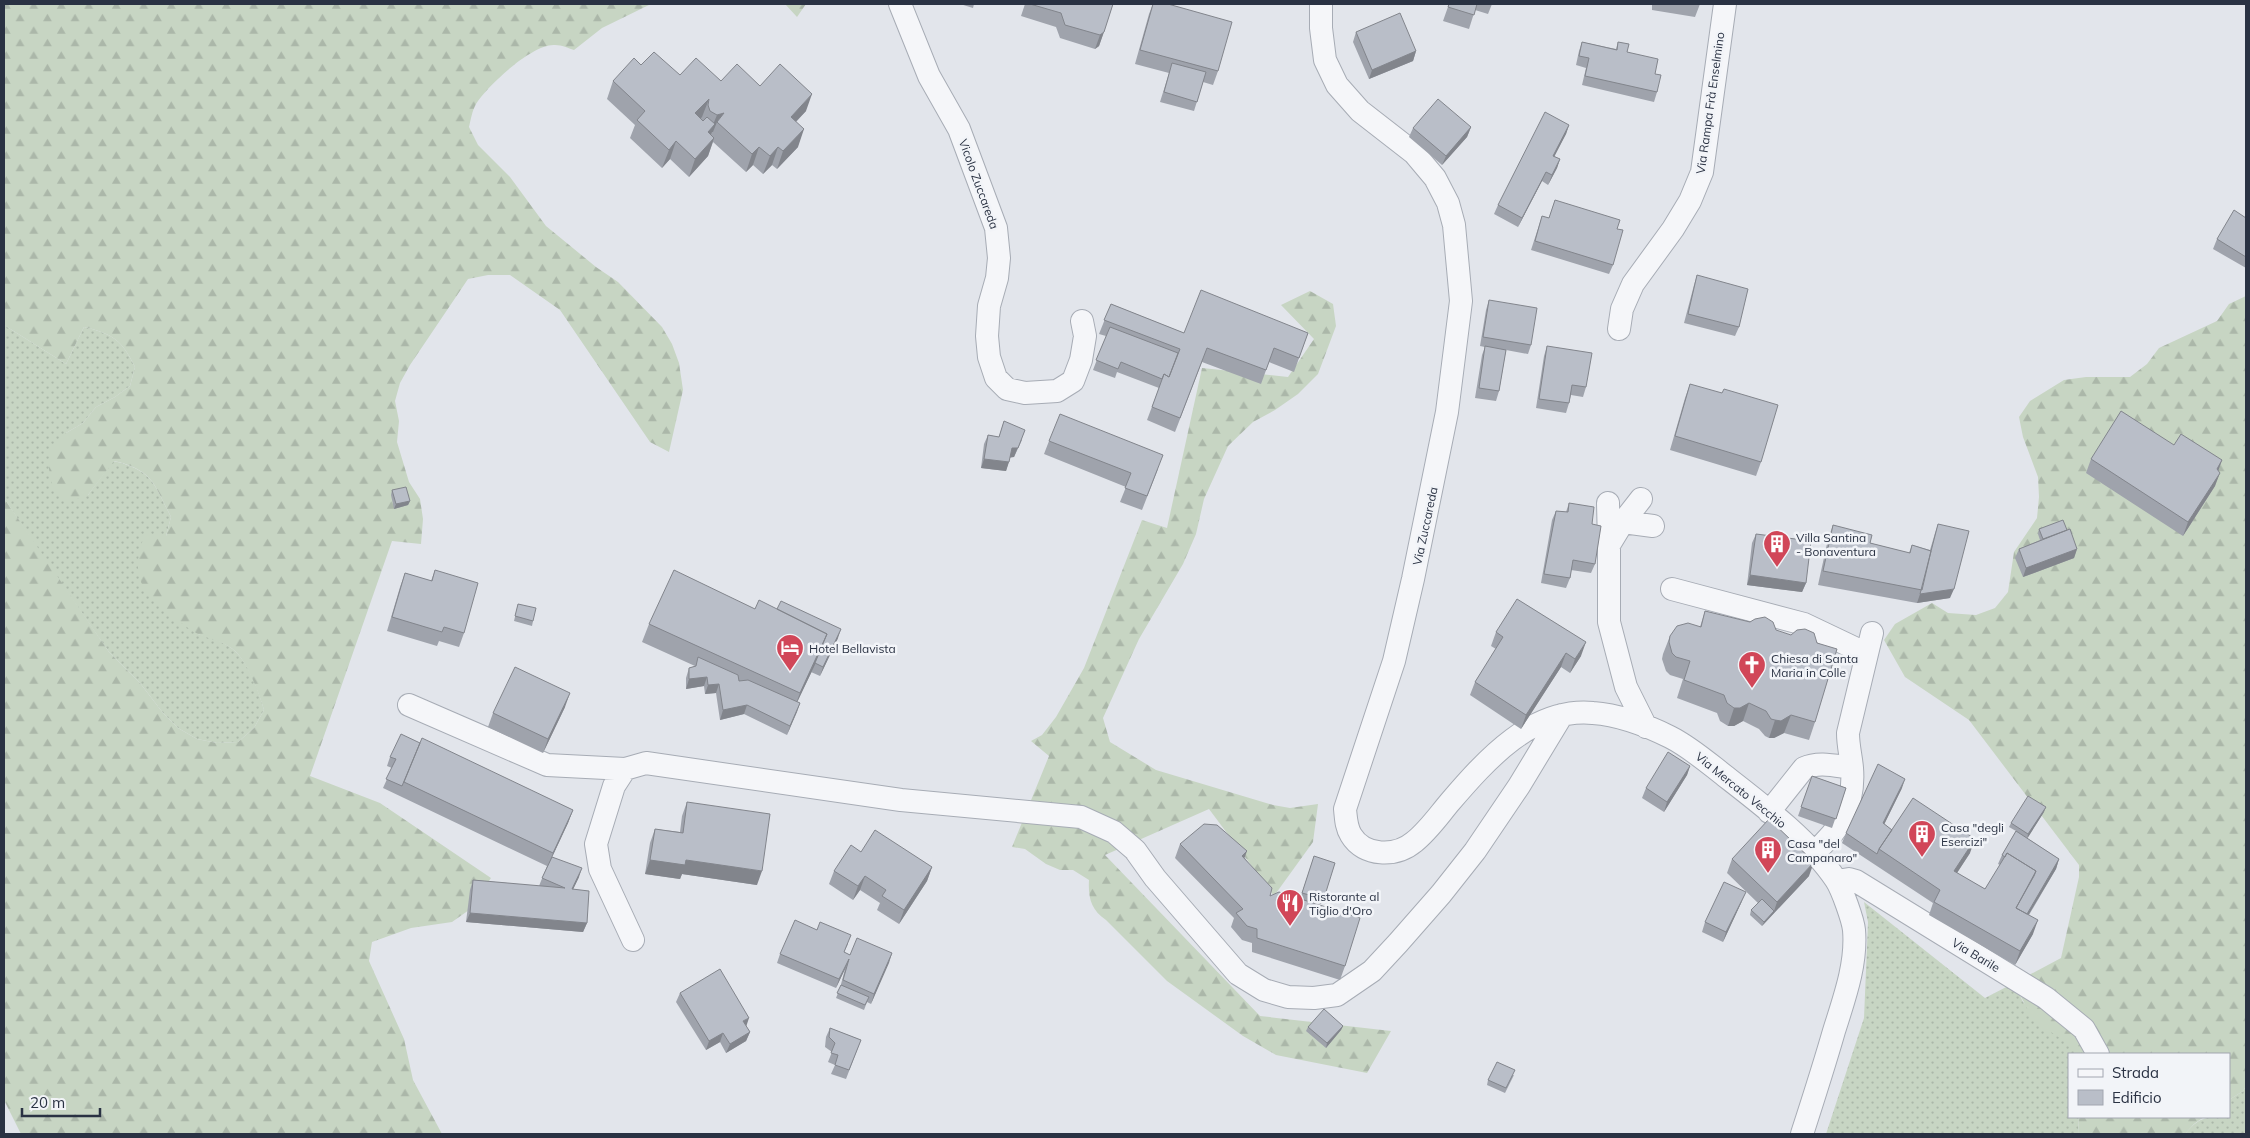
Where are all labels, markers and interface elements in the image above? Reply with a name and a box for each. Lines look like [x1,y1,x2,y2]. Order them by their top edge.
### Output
street label: Via Rampa Frà Enselmino [1693,31,1727,175]
street label: Vicolo Zuccareda [956,137,1002,231]
street label: Via Zuccareda [1409,485,1441,567]
building icon: Villa Santina - Bonaventura [1762,529,1792,568]
place label: Villa Santina - Bonaventura [1796,530,1876,559]
hotel icon: Hotel Bellavista [775,633,805,672]
place label: Hotel Bellavista [809,641,896,656]
church icon: Chiesa di Santa Maria in Colle [1737,650,1767,689]
place label: Chiesa di Santa Maria in Colle [1771,651,1858,680]
street label: Via Mercato Vecchio [1693,749,1790,831]
building icon: Casa "degli Esercizi" [1907,819,1937,858]
place label: Casa "degli Esercizi" [1941,820,2004,849]
building icon: Casa "del Campanaro" [1753,835,1783,874]
place label: Casa "del Campanaro" [1787,836,1857,865]
restaurant icon: Ristorante al Tiglio d'Oro [1275,888,1305,927]
place label: Ristorante al Tiglio d'Oro [1309,889,1379,918]
street label: Via Barile [1949,935,2003,975]
legend [2068,1053,2230,1118]
text: Strada [2112,1063,2159,1082]
scale bar [22,1086,100,1118]
text: Edificio [2112,1088,2162,1107]
text: 20 m [30,1093,65,1112]

